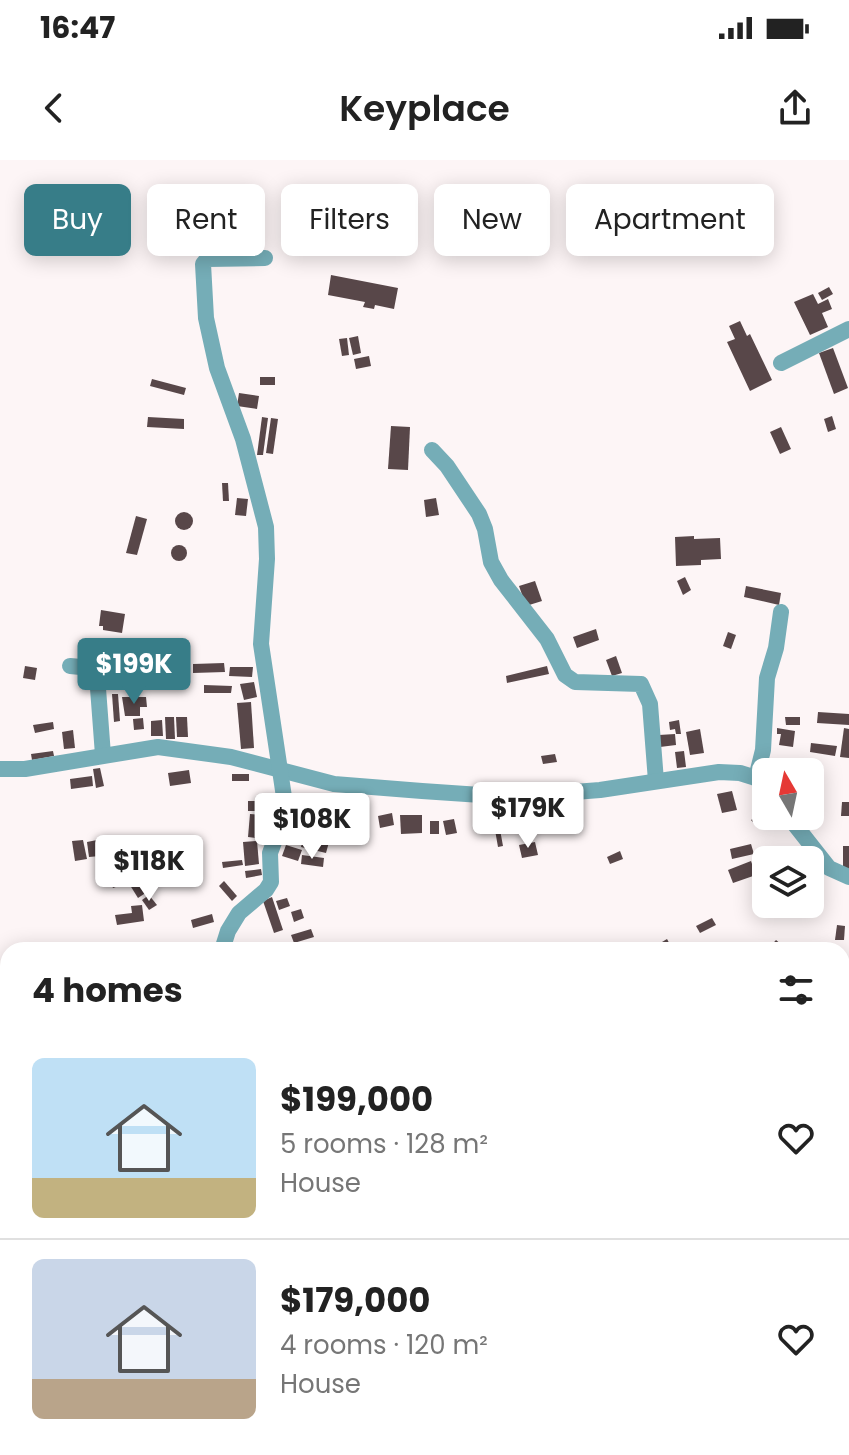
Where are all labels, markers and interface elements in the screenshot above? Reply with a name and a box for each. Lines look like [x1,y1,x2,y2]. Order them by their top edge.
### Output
text: 16:47 [40,6,115,49]
text: Keyplace [339,83,510,134]
icon: back [32,86,76,130]
icon: share [773,86,817,130]
chip: Buy [24,184,131,256]
chip: Rent [147,184,265,256]
chip: Filters [281,184,418,256]
chip: New [434,184,550,256]
chip: Apartment [566,184,774,256]
pin: $199K [78,638,190,706]
text: $199K [96,646,173,682]
north arrow [752,758,824,830]
map controls [752,758,824,918]
pin: $179K [472,782,584,850]
text: $179K [491,790,565,826]
pin: $108K [256,793,368,861]
text: $108K [273,801,351,837]
pin: $118K [93,835,205,903]
text: $118K [113,843,185,879]
button: layers [752,846,824,918]
text: 4 homes [32,966,183,1014]
icon: filters [774,968,818,1012]
text: $199,000 [280,1075,433,1123]
icon: home [96,1090,192,1186]
icon: heart [774,1116,818,1160]
text: 5 rooms · 128 m² [280,1126,488,1162]
text: House [280,1165,361,1201]
text: $179,000 [280,1276,431,1324]
icon: home [96,1291,192,1387]
icon: heart [774,1317,818,1361]
text: 4 rooms · 120 m² [280,1327,488,1363]
text: House [280,1366,361,1402]

